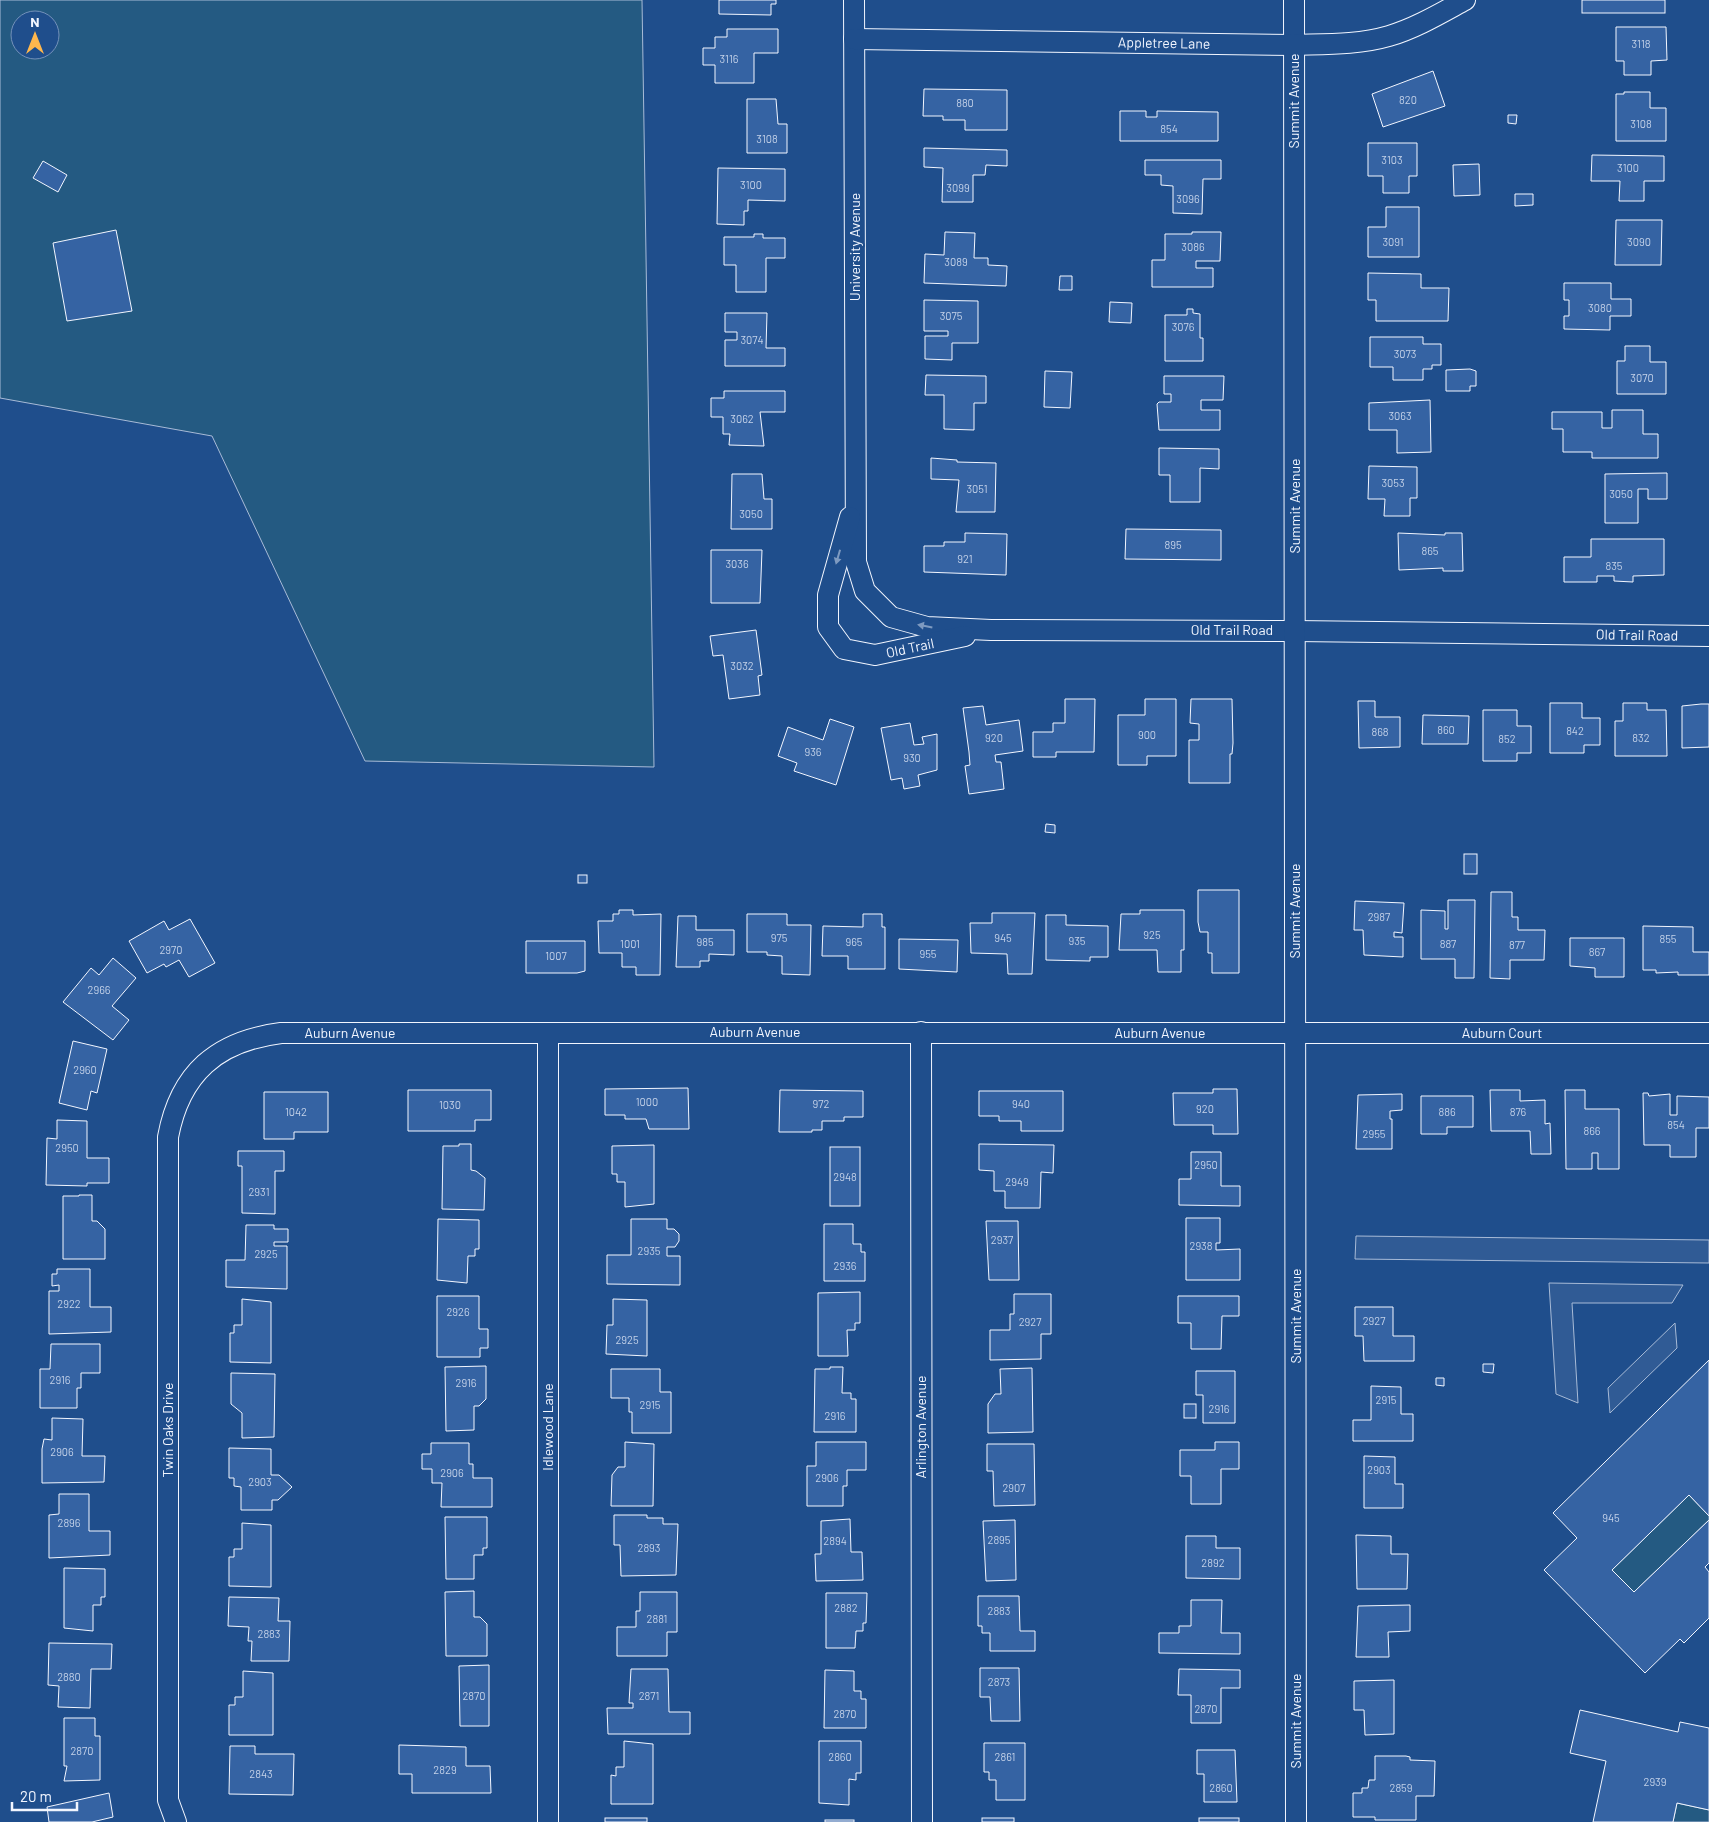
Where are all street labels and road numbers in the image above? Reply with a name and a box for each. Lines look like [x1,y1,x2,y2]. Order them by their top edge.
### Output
street label: Appletree Lane [1118,33,1210,52]
street label: Summit Avenue [1285,54,1302,148]
street label: University Avenue [846,193,863,301]
street label: Summit Avenue [1286,459,1303,553]
street label: Old Trail Road [1191,621,1273,638]
street label: Old Trail Road [1596,625,1678,644]
street label: Old Trail [884,634,935,661]
street label: Summit Avenue [1286,864,1303,958]
street label: Auburn Avenue [709,1023,801,1040]
street label: Auburn Avenue [304,1024,396,1041]
street label: Auburn Avenue [1114,1024,1206,1041]
street label: Auburn Court [1462,1024,1542,1041]
street label: Summit Avenue [1287,1269,1304,1363]
street label: Arlington Avenue [912,1376,929,1478]
street label: Twin Oaks Drive [159,1383,176,1477]
street label: Idlewood Lane [539,1383,556,1471]
street label: Summit Avenue [1287,1674,1304,1768]

